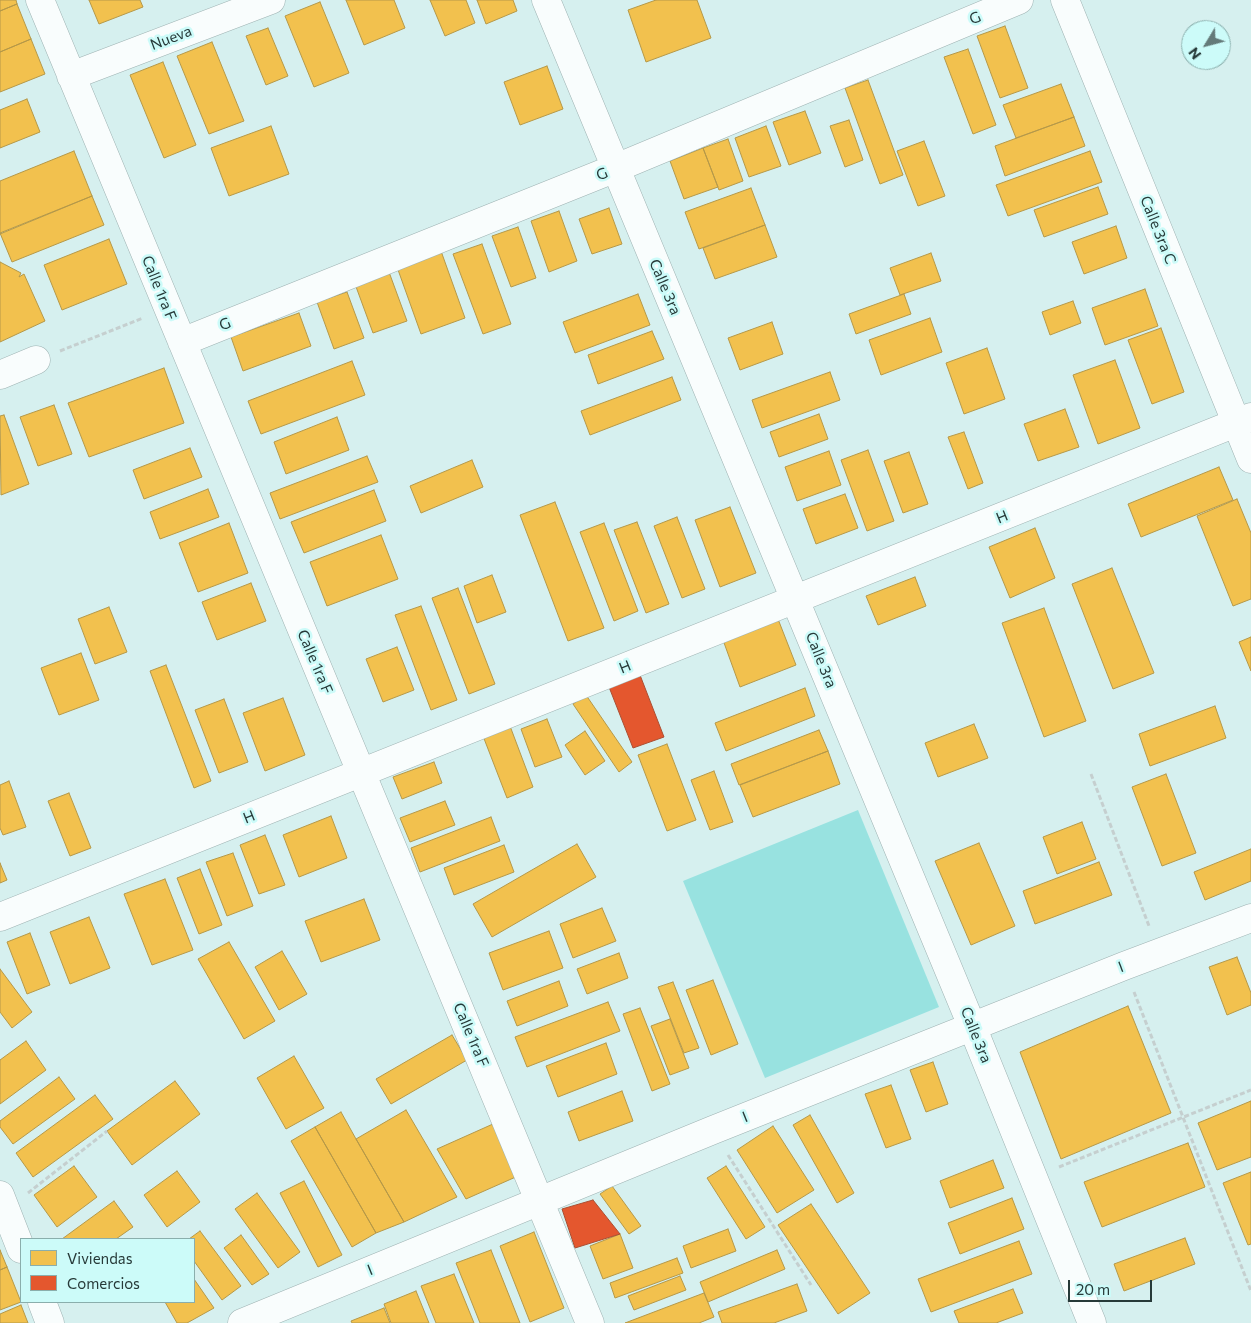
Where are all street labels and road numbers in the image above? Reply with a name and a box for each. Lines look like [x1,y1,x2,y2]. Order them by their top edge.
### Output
street label: G [966,8,984,28]
street label: Nueva [148,22,194,54]
street label: G [594,164,610,184]
street label: Calle 3ra C [1136,193,1180,267]
street label: Calle 1ra F [138,253,180,323]
street label: Calle 3ra [645,256,685,318]
street label: G [217,314,233,334]
street label: H [993,507,1011,527]
street label: Calle 1ra F [293,627,337,697]
street label: Calle 3ra [802,629,840,691]
street label: H [616,657,634,677]
street label: H [240,807,258,827]
street label: I [1116,958,1126,976]
street label: Calle 1ra F [449,1000,493,1070]
street label: Calle 3ra [957,1004,995,1066]
street label: I [740,1108,750,1126]
street label: I [365,1261,375,1279]

